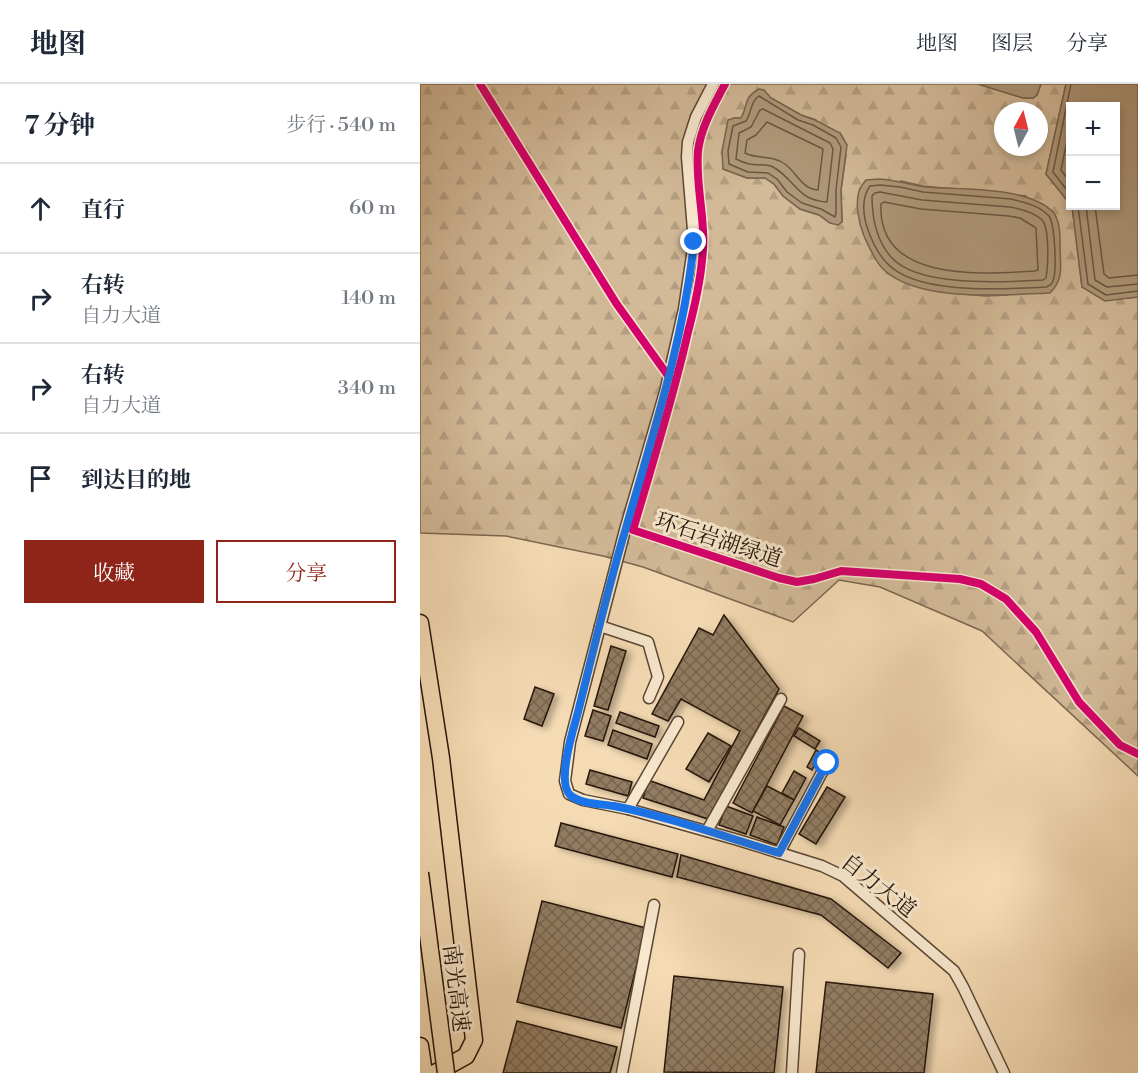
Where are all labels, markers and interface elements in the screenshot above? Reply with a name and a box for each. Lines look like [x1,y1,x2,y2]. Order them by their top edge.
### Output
text: 地图 [30,27,86,62]
text: 地图 [916,31,958,57]
text: 图层 [991,31,1033,57]
text: 分享 [1066,31,1108,57]
north arrow [994,102,1048,156]
map controls [1066,102,1120,210]
button: + [1066,102,1120,156]
text: 7 分钟 [24,110,96,142]
text: 步行 · 540 m [286,113,396,138]
button: − [1066,156,1120,210]
icon: ahead [24,192,57,225]
text: 60 m [349,196,396,221]
text: 直行 [81,197,125,224]
route end [680,228,706,254]
text: 右转 [81,272,125,299]
icon: right [24,282,57,315]
text: 140 m [341,286,396,311]
text: 自力大道 [81,304,161,329]
text: 右转 [81,362,125,389]
icon: right [24,372,57,405]
text: 340 m [338,376,396,401]
text: 自力大道 [81,394,161,419]
icon: arrive [24,462,57,495]
text: 到达目的地 [81,467,191,494]
street label: 环石岩湖绿道 [652,507,785,574]
button: 收藏 [24,540,204,603]
button: 分享 [216,540,396,603]
route start [813,749,839,775]
street label: 自力大道 [835,848,921,924]
street label: 南光高速 [437,943,474,1034]

